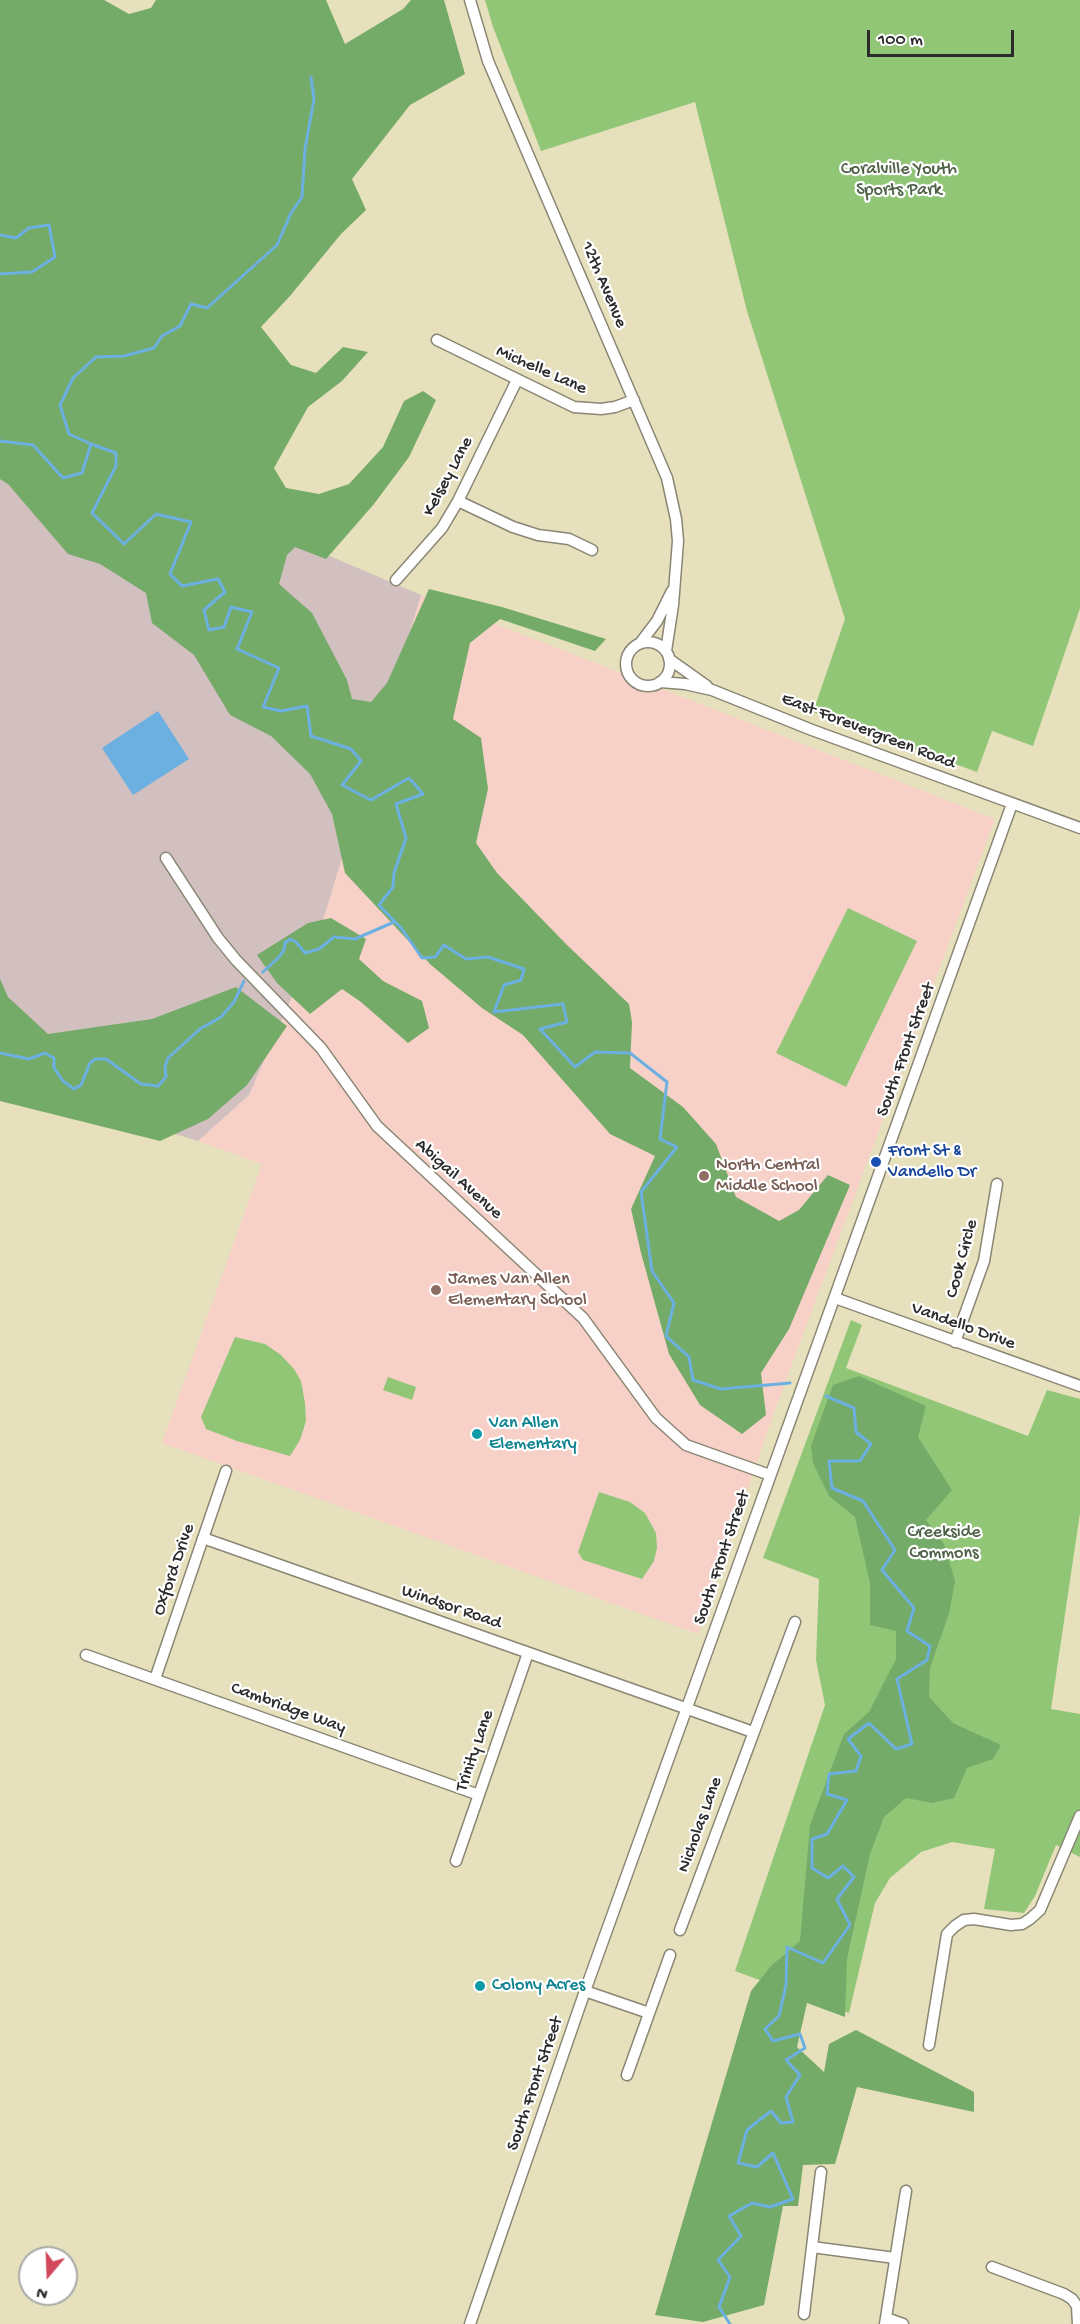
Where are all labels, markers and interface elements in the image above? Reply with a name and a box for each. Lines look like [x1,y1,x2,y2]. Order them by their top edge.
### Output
scale bar [870,18,1017,56]
text: 100 m [878,30,923,51]
park label: Coralville Youth Sports Park [841,159,957,201]
street label: 12th Avenue [575,239,631,331]
street label: Michelle Lane [492,341,590,401]
street label: Kelsey Lane [419,434,479,520]
street label: East Forevergreen Road [778,689,958,775]
street label: South Front Street [873,980,941,1120]
street label: Abigail Avenue [410,1135,506,1225]
place label: Front St & Vandello Dr [888,1141,976,1184]
place label: North Central Middle School [716,1155,820,1198]
marker: Front St & Vandello Dr [869,1155,883,1169]
marker: North Central Middle School [697,1169,711,1183]
street label: Cook Circle [942,1218,984,1300]
place label: James Van Allen Elementary School [448,1269,587,1312]
marker: James Van Allen Elementary School [429,1283,443,1297]
street label: Vandello Drive [908,1298,1018,1356]
place label: Van Allen Elementary [489,1413,577,1456]
marker: Van Allen Elementary [470,1427,484,1441]
street label: South Front Street [690,1488,756,1628]
street label: Oxford Drive [149,1521,201,1619]
park label: Creekside Commons [907,1522,981,1564]
street label: Windsor Road [398,1581,504,1635]
street label: Cambridge Way [228,1678,348,1740]
street label: Trinity Lane [452,1708,500,1794]
street label: Nicholas Lane [674,1774,728,1876]
place label: Colony Acres [492,1975,585,1997]
marker: Colony Acres [473,1979,487,1993]
street label: South Front Street [503,2014,569,2154]
north arrow [18,2246,78,2306]
text: N [35,2281,51,2302]

